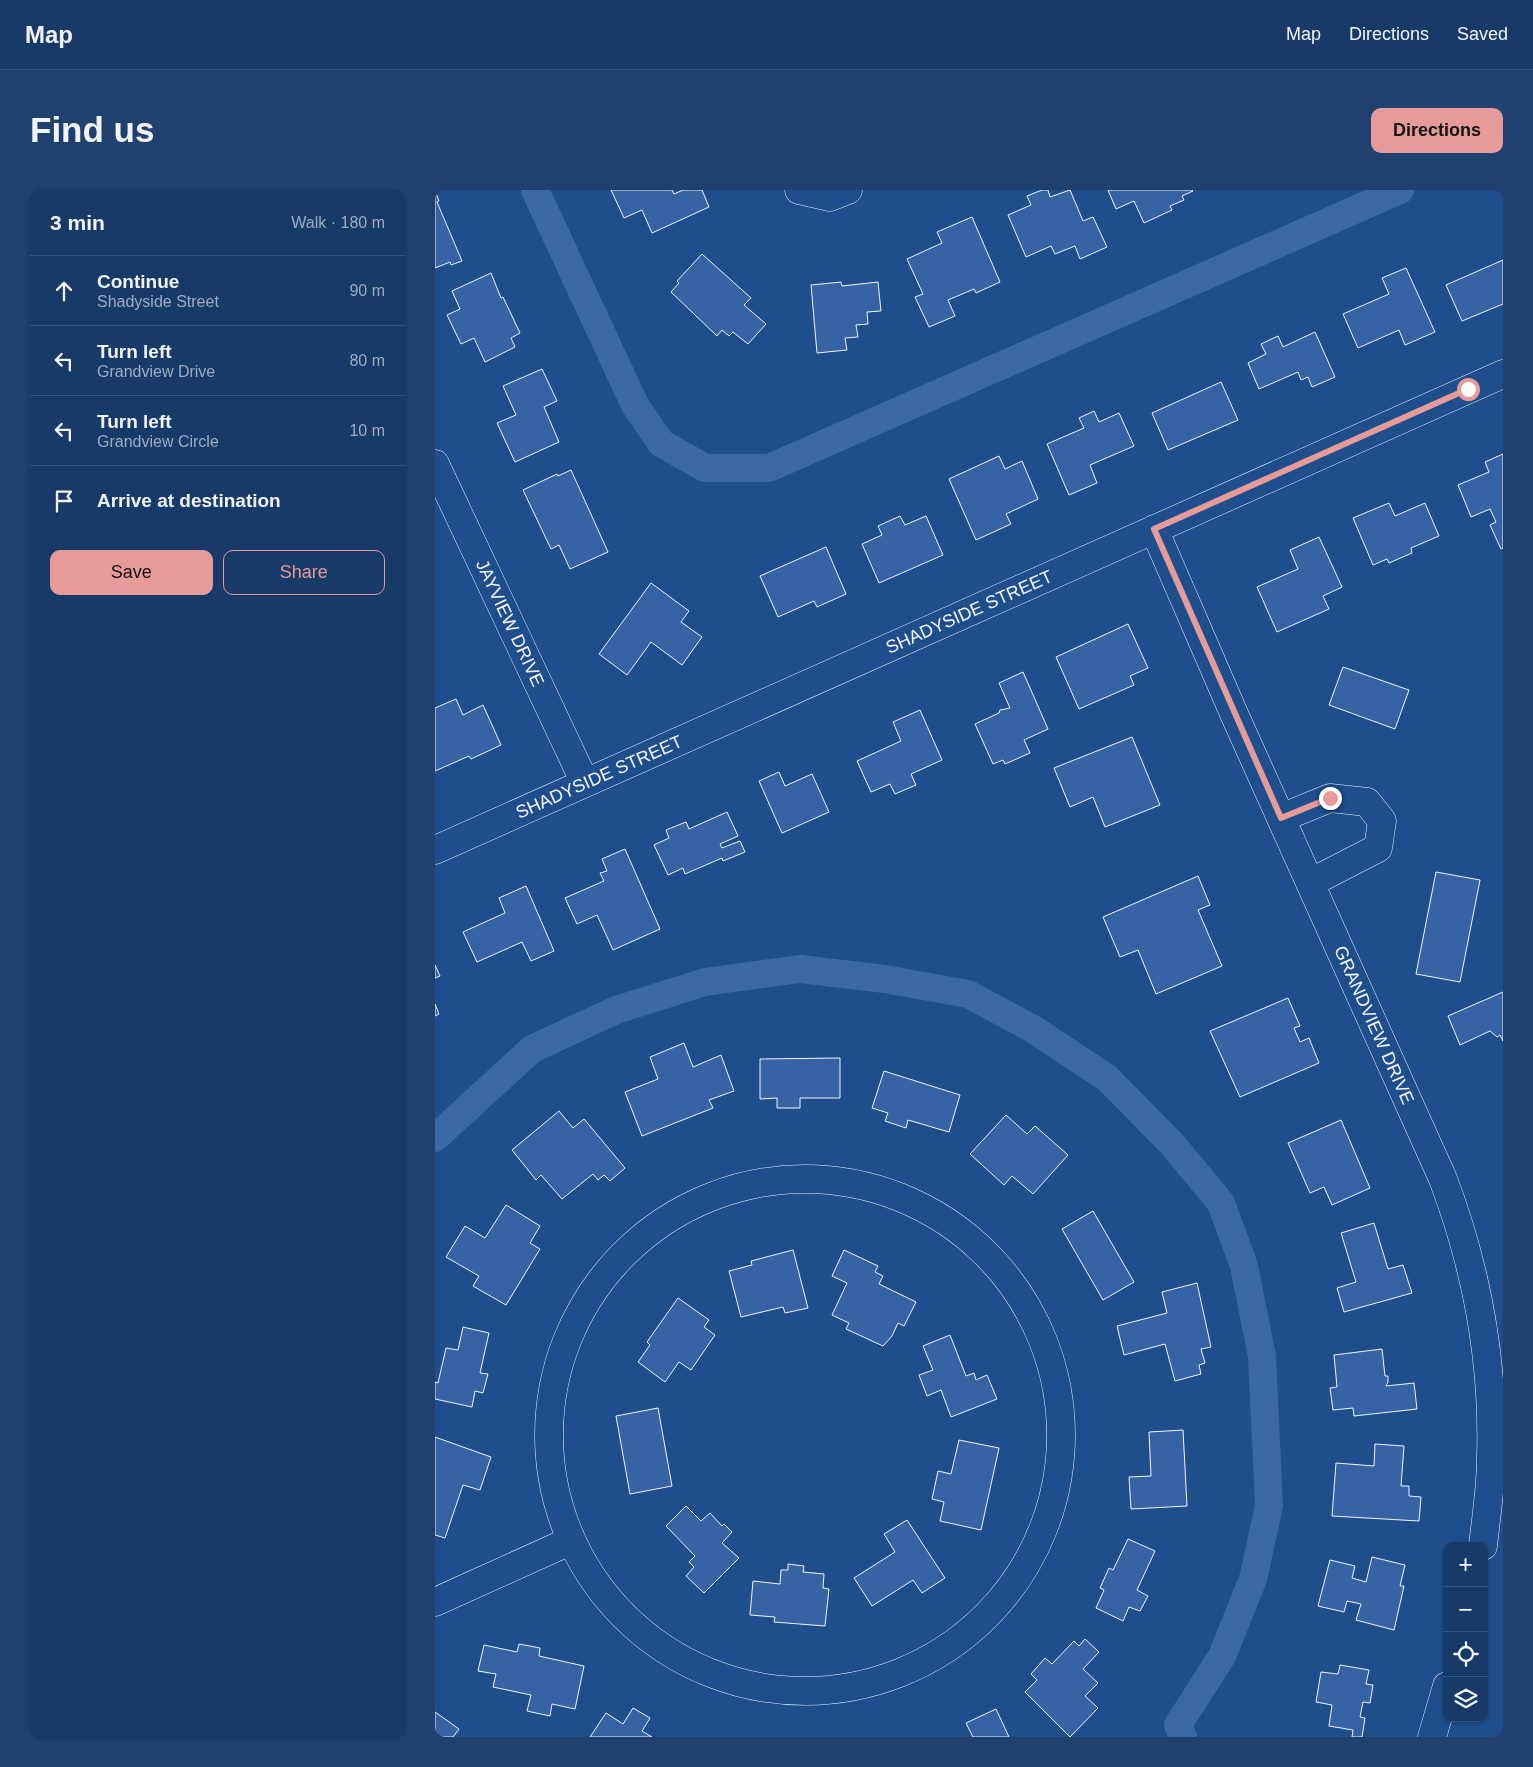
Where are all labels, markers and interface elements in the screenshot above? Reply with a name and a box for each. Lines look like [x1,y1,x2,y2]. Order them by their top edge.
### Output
text: Map [25,21,73,48]
text: Map [1286,24,1321,44]
text: Directions [1349,24,1429,44]
text: Saved [1457,24,1508,44]
button: Directions [1371,108,1503,153]
text: Find us [30,110,154,149]
text: 3 min [50,211,105,234]
text: Walk · 180 m [291,214,385,231]
text: Continue [97,271,179,292]
icon: ahead [50,277,78,305]
text: 90 m [349,282,385,299]
text: Shadyside Street [97,293,219,310]
text: Turn left [97,341,172,362]
icon: left [50,347,78,375]
text: 80 m [349,352,385,369]
text: Grandview Drive [97,363,215,380]
route start [1457,378,1480,401]
text: Turn left [97,411,172,432]
icon: left [50,417,78,445]
text: 10 m [349,422,385,439]
text: Grandview Circle [97,433,219,450]
icon: arrive [50,487,78,515]
text: Arrive at destination [97,490,281,511]
button: Save [50,550,213,595]
button: Share [223,550,385,595]
street label: JAYVIEW DRIVE [472,556,548,690]
street label: SHADYSIDE STREET [883,566,1055,658]
street label: SHADYSIDE STREET [513,731,685,823]
route end [1319,787,1342,810]
street label: GRANDVIEW DRIVE [1330,943,1418,1107]
map controls [1443,1542,1488,1722]
button: + [1443,1542,1488,1587]
button: − [1443,1587,1488,1632]
button: locate [1443,1632,1488,1677]
button: layers [1443,1677,1488,1722]

